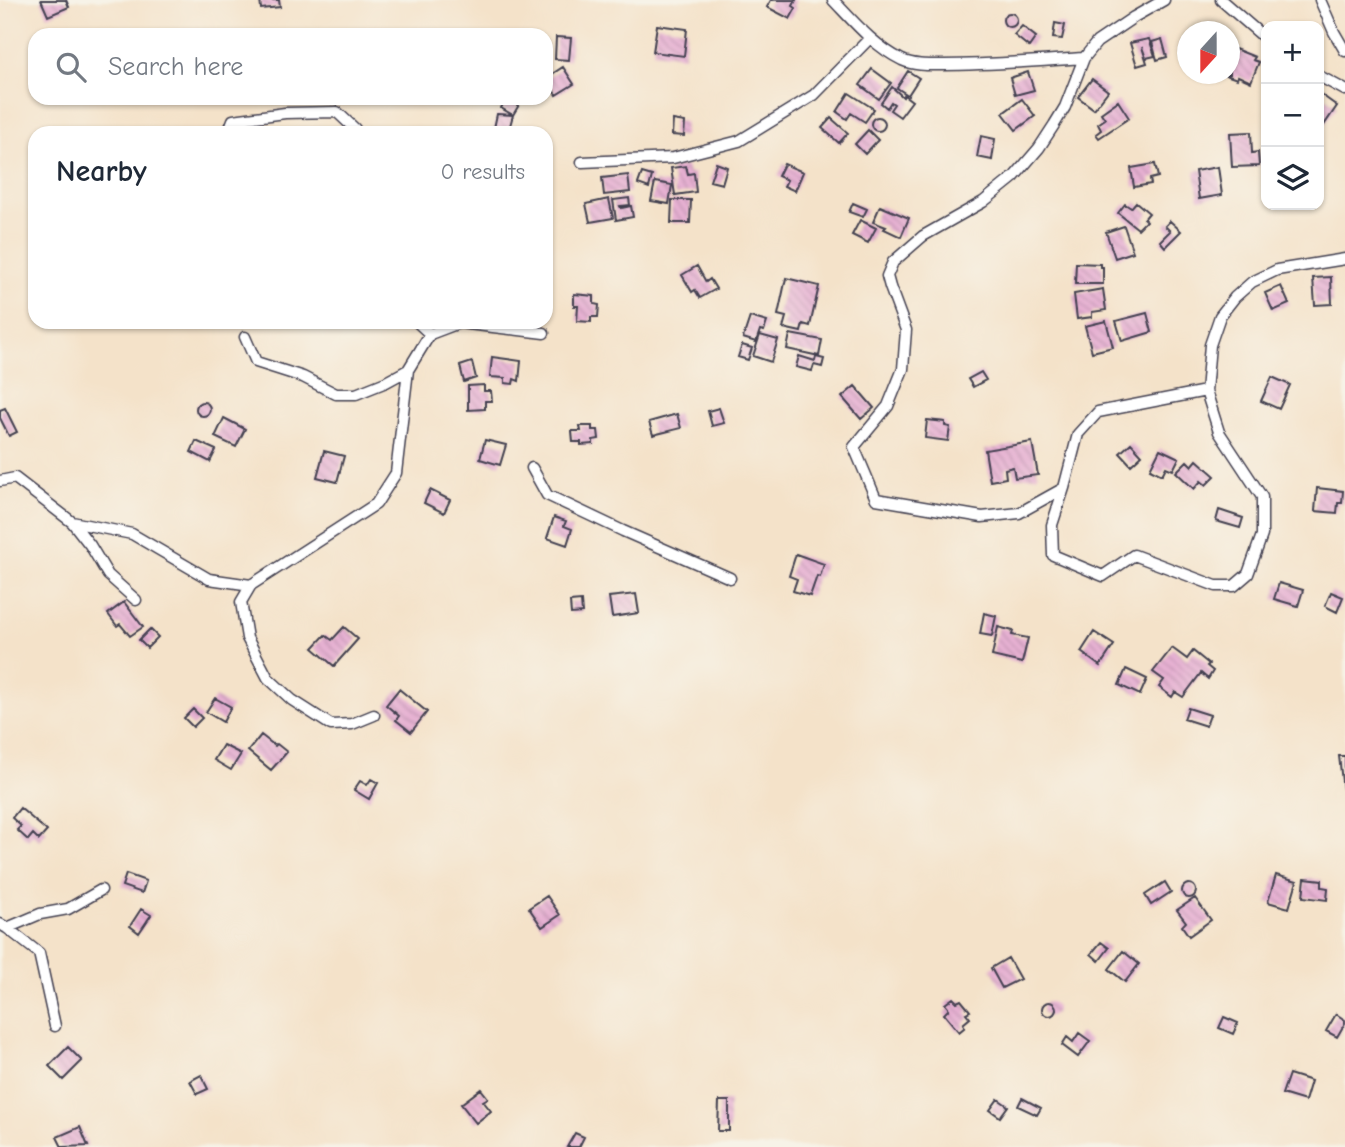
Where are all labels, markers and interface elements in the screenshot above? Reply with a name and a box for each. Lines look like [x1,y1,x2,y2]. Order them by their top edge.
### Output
north arrow [1177,21,1240,84]
map controls [1261,21,1324,210]
button: + [1261,21,1324,84]
search box [28,28,553,105]
icon: search [52,48,90,86]
text: Search here [108,52,243,82]
button: − [1261,84,1324,147]
button: layers [1261,147,1324,210]
text: Nearby [56,154,147,189]
text: 0 results [441,158,525,185]

